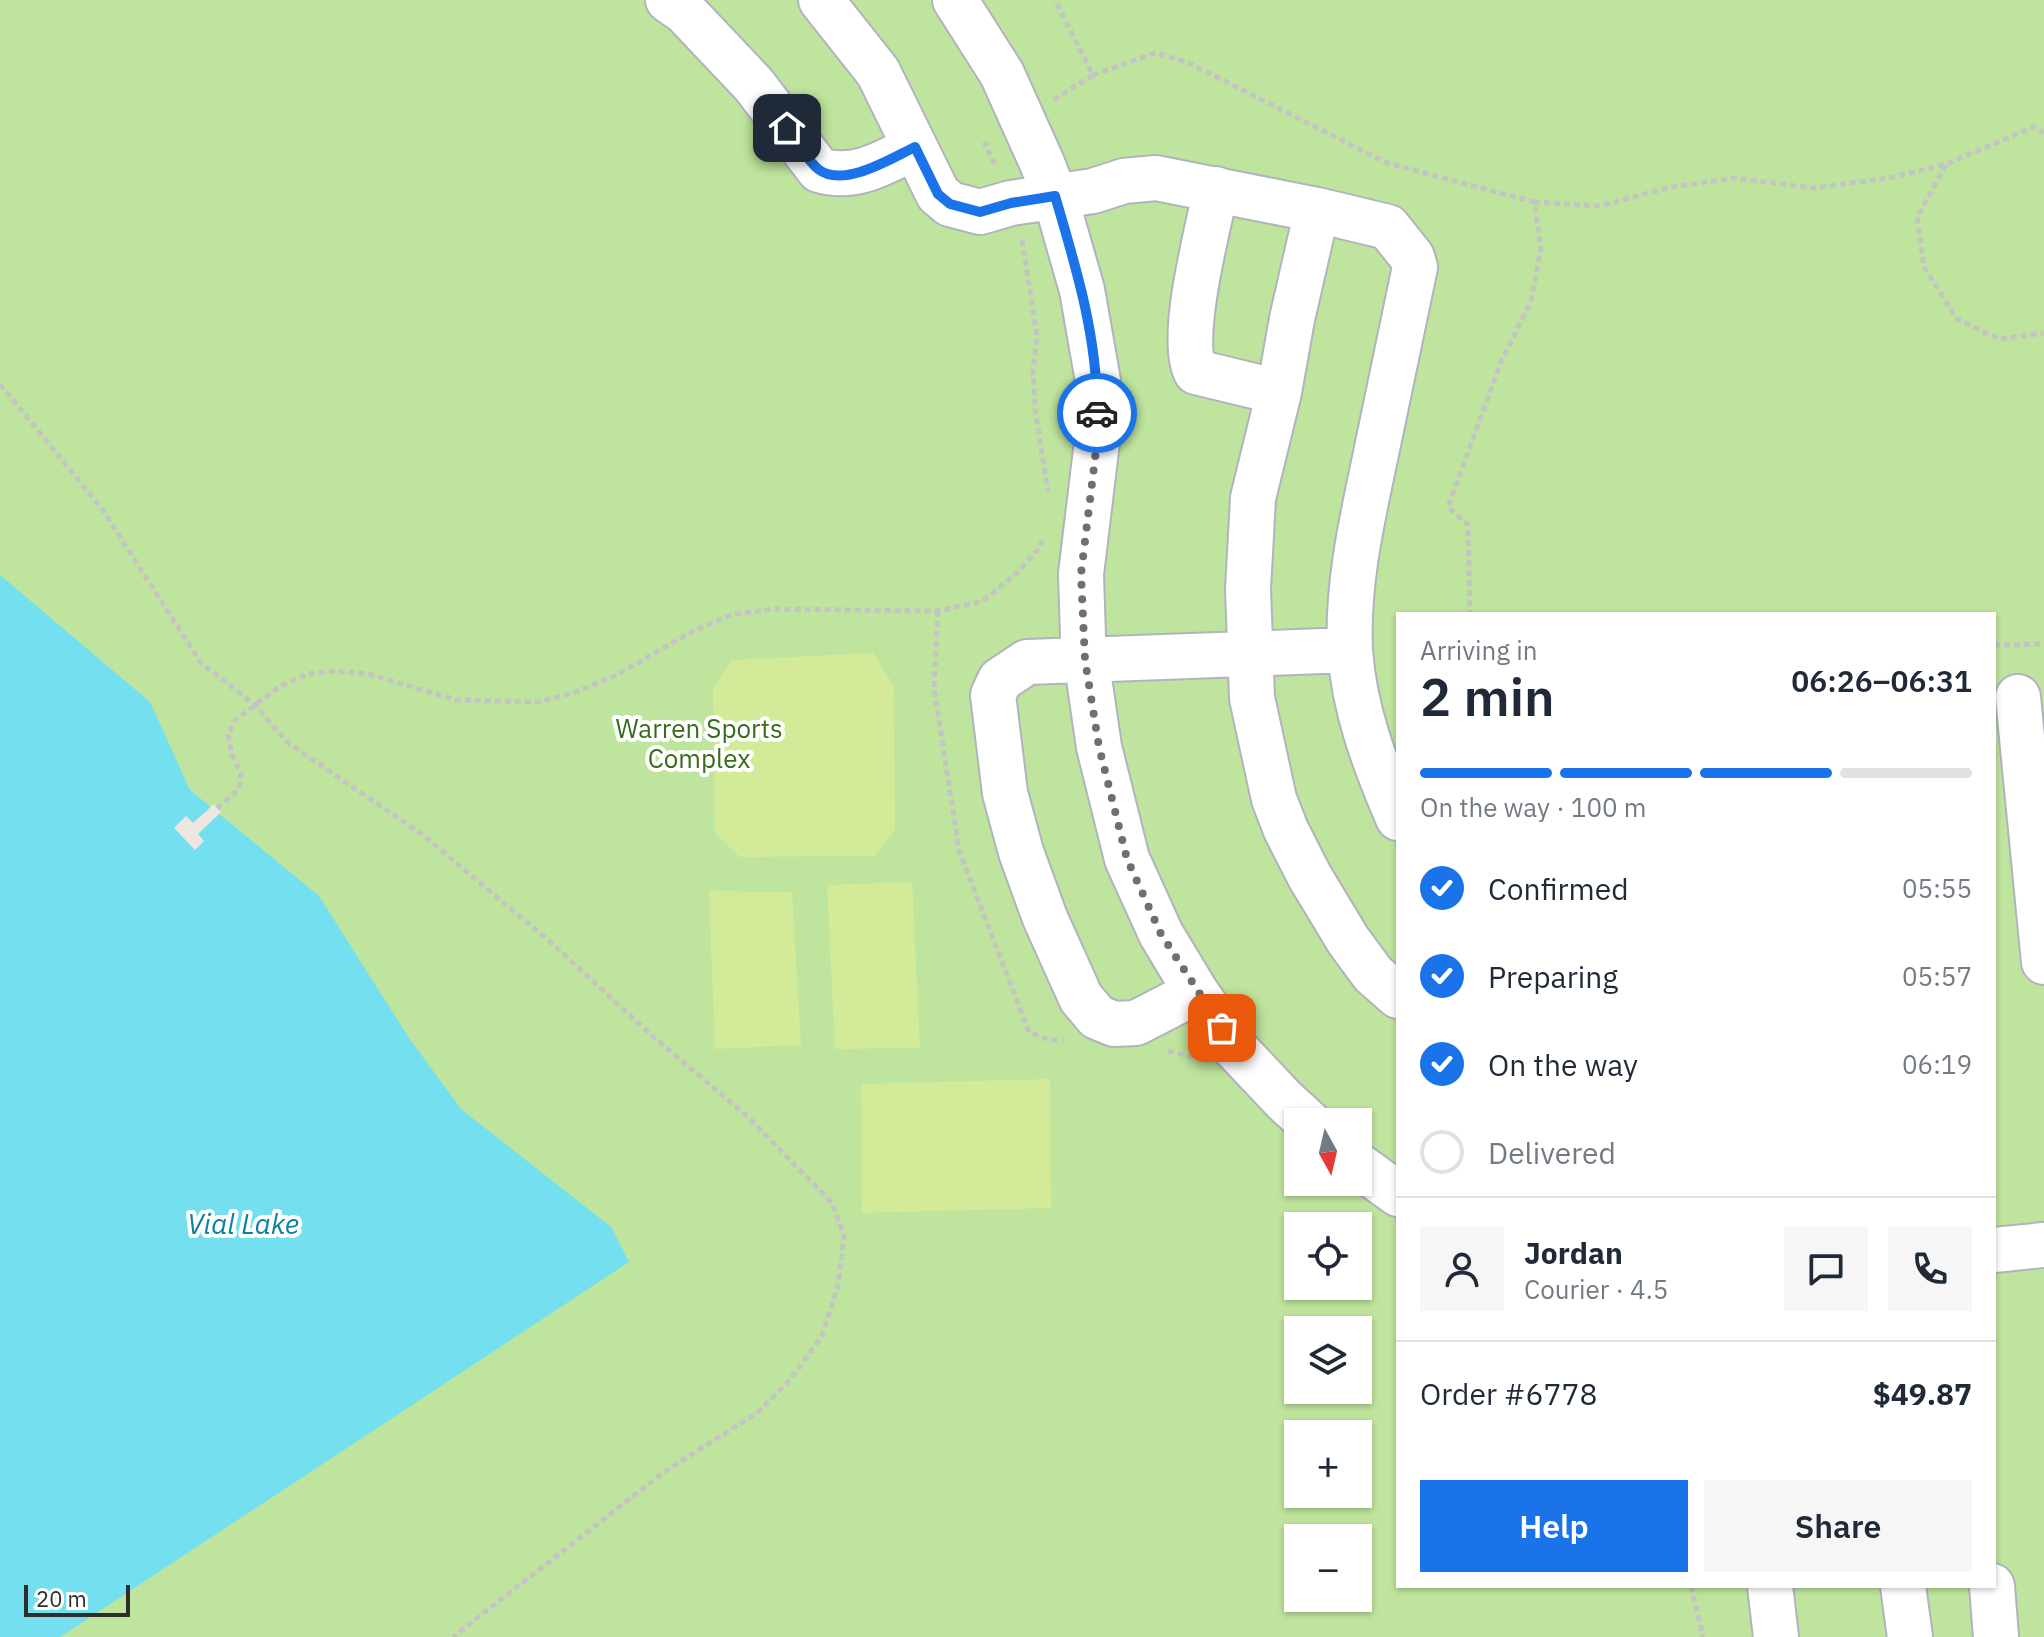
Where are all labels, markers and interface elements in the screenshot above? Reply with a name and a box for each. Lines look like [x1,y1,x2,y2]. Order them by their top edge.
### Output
pin [753,94,821,162]
icon: home [765,106,809,150]
courier [1057,373,1137,453]
icon: car [1075,391,1119,435]
text: Arriving in [1420,633,1537,667]
text: 06:26–06:31 [1791,661,1972,700]
text: 2 min [1420,663,1555,730]
park label: Warren Sports Complex [615,711,783,775]
text: On the way · 100 m [1420,790,1646,824]
icon: check [1420,866,1464,910]
text: Confirmed [1488,869,1629,908]
text: 05:55 [1902,871,1972,905]
icon: check [1420,954,1464,998]
text: Preparing [1488,957,1618,996]
text: 05:57 [1902,959,1972,993]
pin [1188,994,1256,1062]
icon: bag [1200,1006,1244,1050]
icon: check [1420,1042,1464,1086]
text: On the way [1488,1045,1638,1084]
text: 06:19 [1902,1047,1972,1081]
north arrow [1284,1108,1372,1196]
map controls [1284,1108,1372,1612]
text: Delivered [1488,1133,1616,1172]
water label: Vial Lake [187,1205,299,1242]
button: locate [1284,1212,1372,1300]
button: person [1420,1227,1504,1311]
button: chat [1784,1227,1868,1311]
button: phone [1888,1227,1972,1311]
text: Jordan [1524,1233,1623,1272]
text: Courier · 4.5 [1524,1272,1668,1306]
button: layers [1284,1316,1372,1404]
text: Order #6778 [1420,1374,1597,1413]
text: $49.87 [1873,1374,1972,1413]
button: + [1284,1420,1372,1508]
button: Help [1420,1480,1688,1572]
button: Share [1704,1480,1972,1572]
button: − [1284,1524,1372,1612]
scale bar [24,1581,130,1617]
text: 20 m [36,1584,87,1613]

